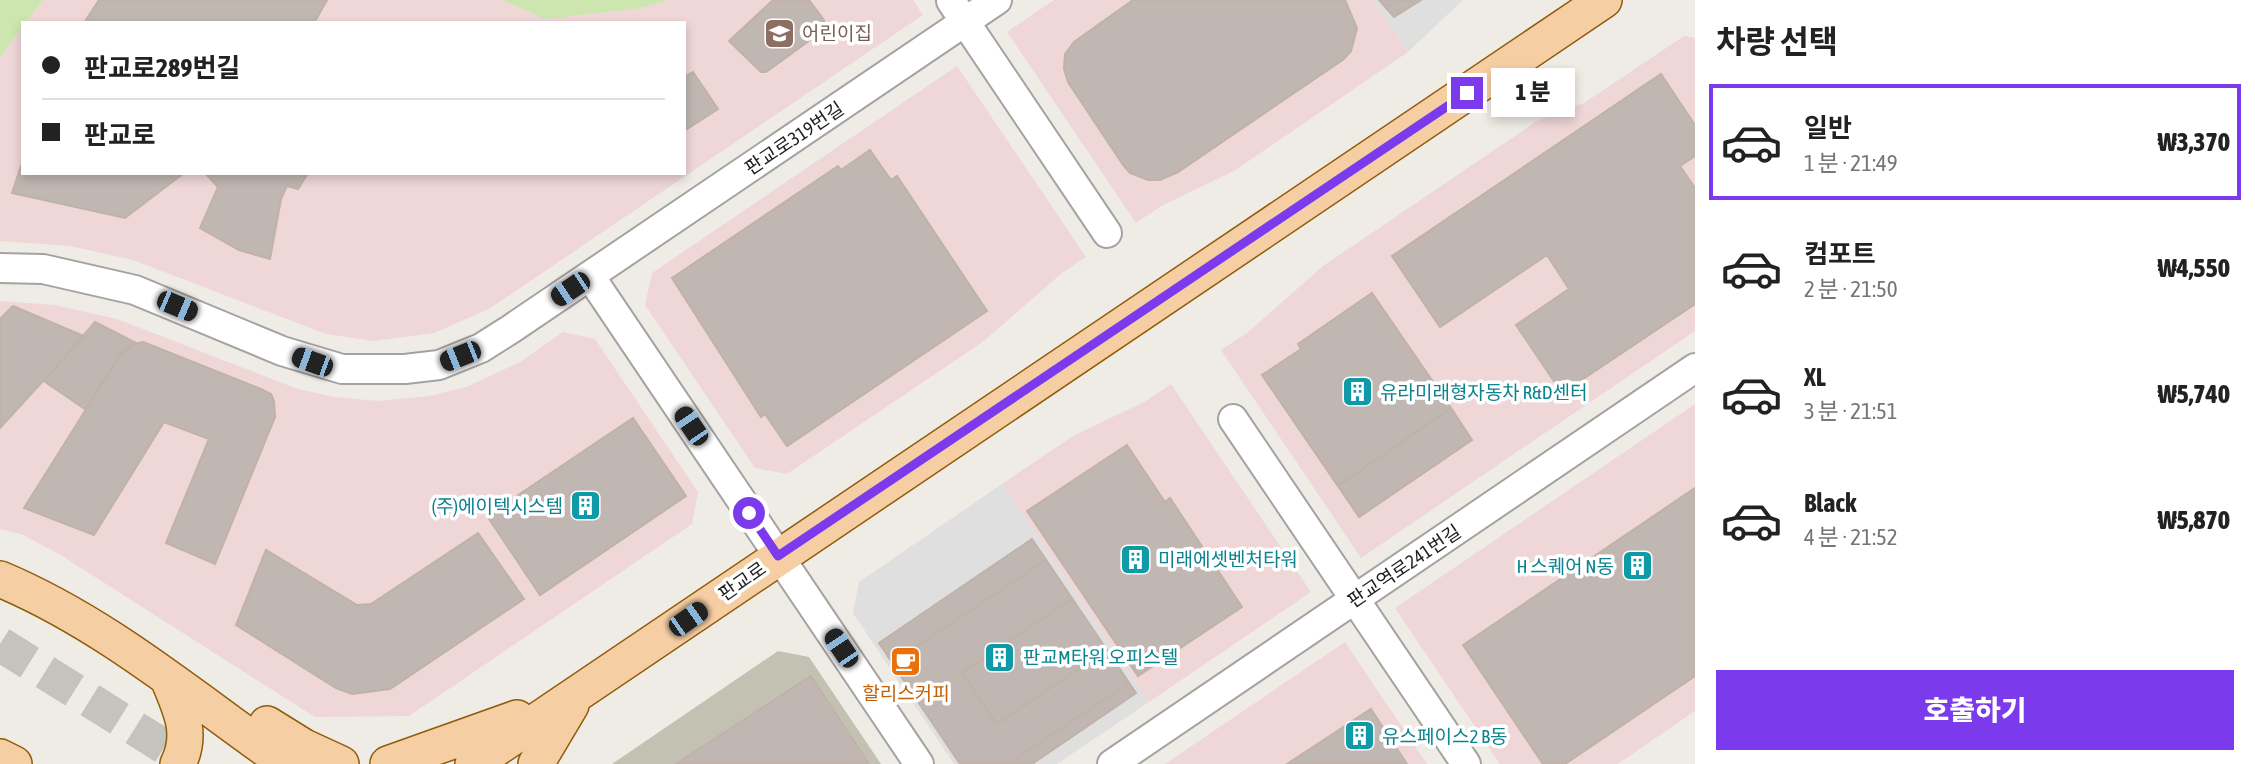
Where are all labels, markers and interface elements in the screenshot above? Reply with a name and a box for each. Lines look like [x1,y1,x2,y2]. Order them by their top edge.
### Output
school or university icon: 어린이집 [762,16,796,50]
place label: 어린이집 [802,22,872,44]
text: 차량 선택 [1716,23,1838,60]
text: 판교로289번길 [84,53,240,83]
callout: 1 분 [1492,68,1576,118]
route end [1451,77,1483,109]
text: 1 분 [1515,79,1551,105]
street label: 판교로319번길 [741,97,847,179]
icon: car [1720,111,1783,174]
text: 일반 [1804,113,1852,143]
text: 판교로 [84,120,156,150]
text: ₩3,370 [2158,127,2230,157]
text: 1 분 · 21:49 [1804,150,1898,176]
icon: car [1720,237,1783,300]
text: 컴포트 [1804,239,1876,269]
text: ₩4,550 [2158,253,2230,283]
car [547,269,594,309]
text: 2 분 · 21:50 [1804,276,1898,302]
car [154,288,201,324]
car [437,338,484,374]
car [289,345,336,379]
text: XL [1804,362,1826,392]
icon: car [1720,363,1783,426]
building icon: 유라미래형자동차 R&D센터 [1340,375,1374,409]
text: ₩5,740 [2158,379,2230,409]
place label: 유라미래형자동차 R&D센터 [1380,381,1587,403]
text: 3 분 · 21:51 [1804,398,1898,424]
car [671,403,712,449]
text: Black [1804,488,1856,518]
building icon: (주)에이텍시스템 [569,489,603,523]
icon: car [1720,489,1783,552]
place label: (주)에이텍시스템 [432,495,563,517]
route start [733,497,765,529]
text: ₩5,870 [2158,505,2230,535]
street label: 판교역로241번길 [1343,520,1465,612]
text: 4 분 · 21:52 [1804,524,1898,550]
building icon: 미래에셋벤처타워 [1118,542,1152,576]
place label: 미래에셋벤처타워 [1158,548,1298,570]
building icon: H 스퀘어 N동 [1620,549,1654,583]
place label: H 스퀘어 N동 [1517,555,1614,577]
street label: 판교로 [714,557,770,605]
car [665,598,712,640]
car [821,625,862,671]
building icon: 판교M타워 오피스텔 [983,640,1017,674]
cafe icon: 할리스커피 [889,645,923,679]
place label: 판교M타워 오피스텔 [1023,646,1178,668]
button: 호출하기 [1716,670,2234,750]
place label: 할리스커피 [862,682,950,704]
building icon: 유스페이스2 B동 [1342,719,1376,753]
place label: 유스페이스2 B동 [1382,725,1507,747]

